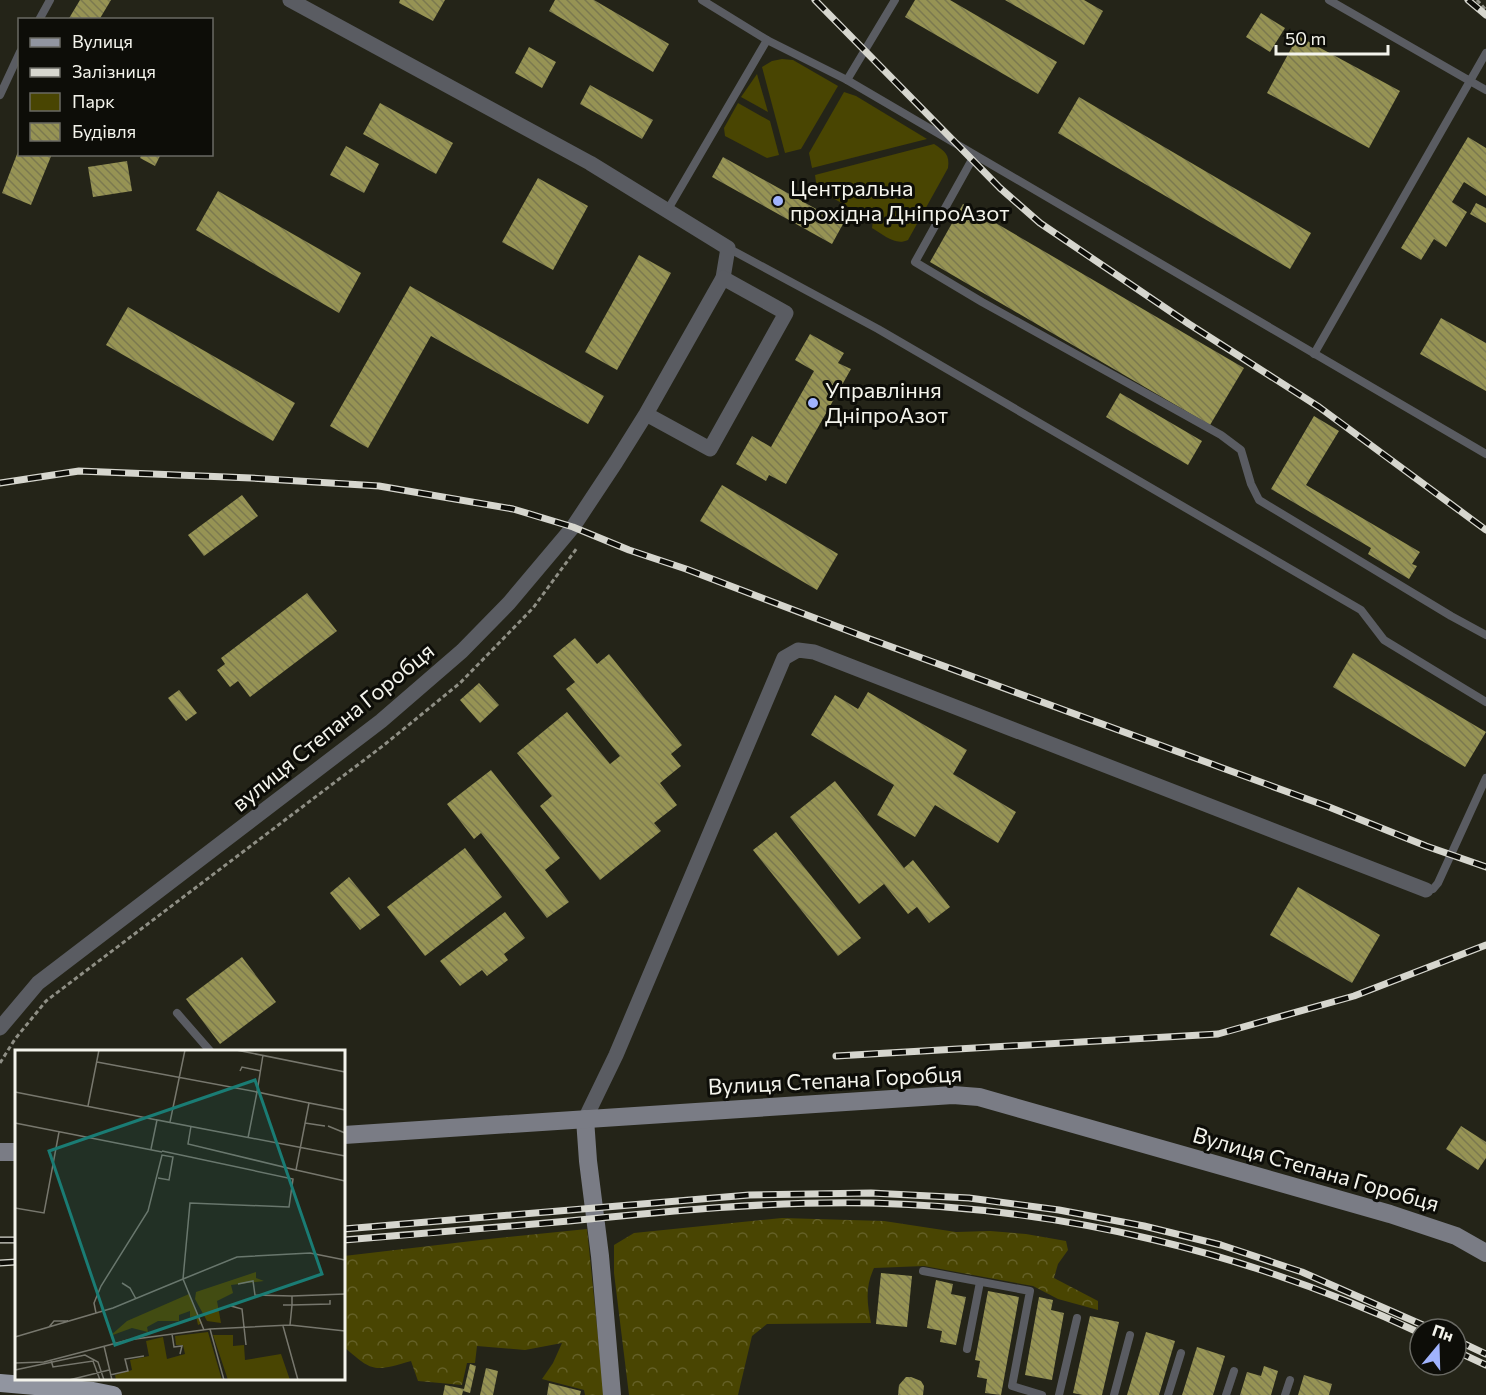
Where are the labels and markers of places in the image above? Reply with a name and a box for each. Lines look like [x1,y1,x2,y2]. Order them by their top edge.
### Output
place label: Центральна прохідна ДніпроАзот [790,174,1010,226]
marker: Центральна прохідна ДніпроАзот [771,194,785,208]
place label: Управління ДніпроАзот [825,376,948,428]
marker: Управління ДніпроАзот [806,396,820,410]

